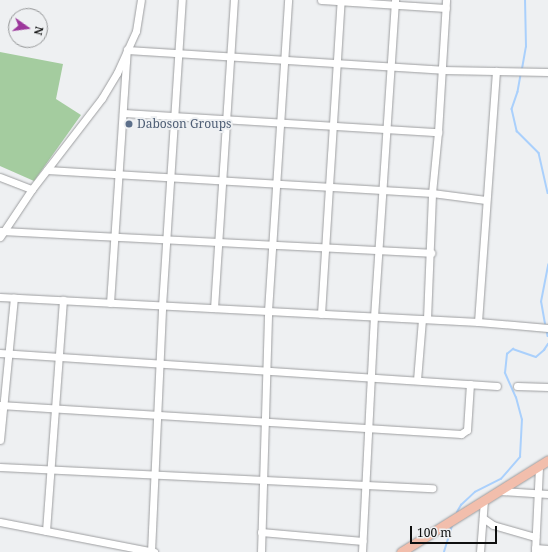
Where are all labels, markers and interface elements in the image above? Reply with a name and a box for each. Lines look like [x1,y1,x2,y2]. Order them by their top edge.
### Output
north arrow [8,8,48,48]
text: N [31,25,47,37]
place label: Daboson Groups [137,117,232,131]
marker: Daboson Groups [124,119,134,129]
scale bar [412,518,499,544]
text: 100 m [417,524,452,541]

